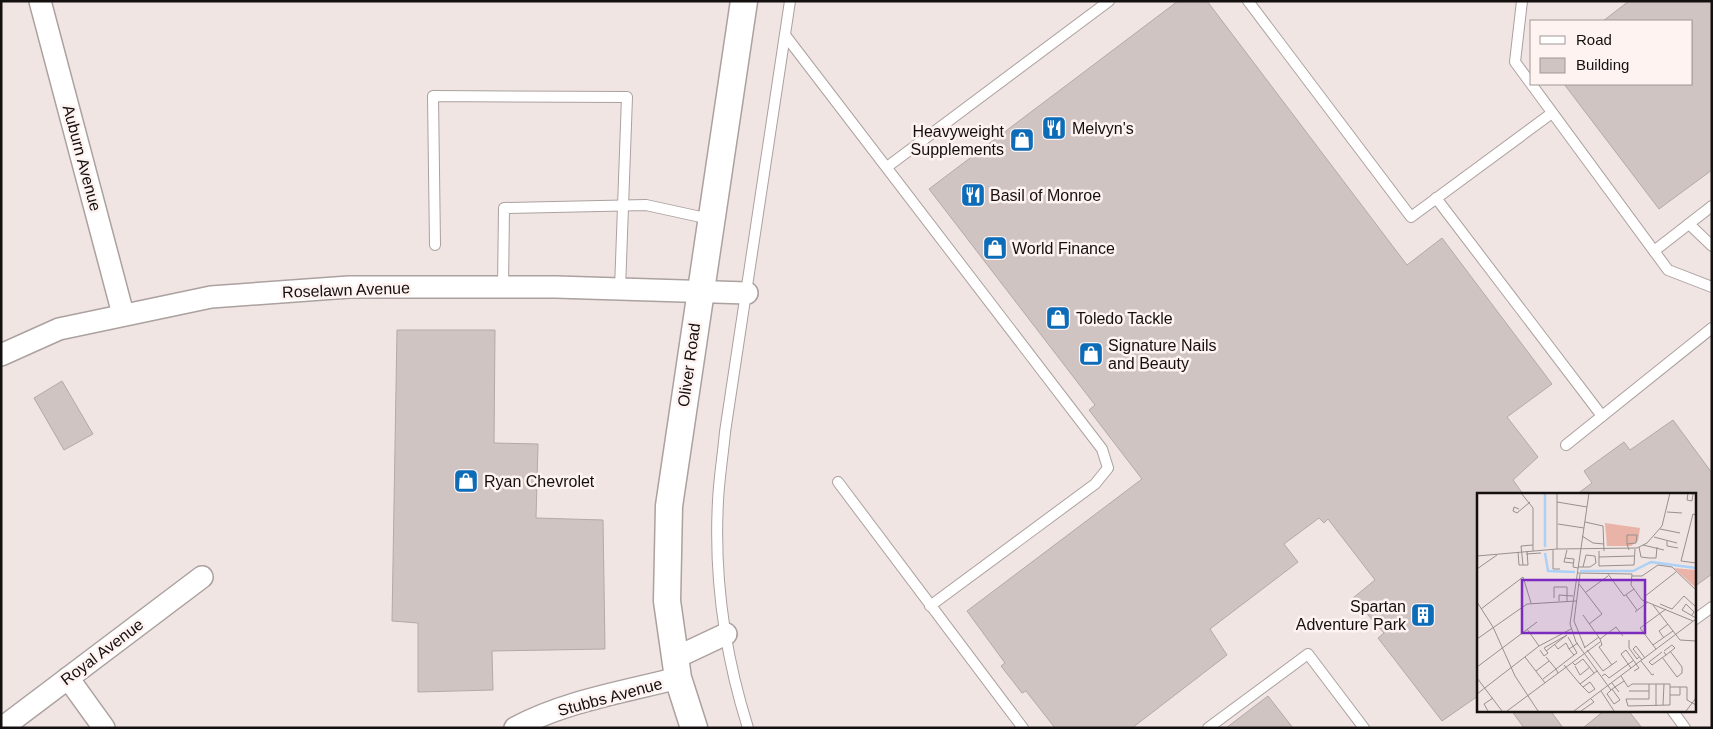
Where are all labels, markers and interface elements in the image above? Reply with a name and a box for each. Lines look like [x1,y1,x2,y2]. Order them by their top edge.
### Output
legend [1530,20,1693,85]
text: Road [1576,31,1612,48]
text: Building [1576,56,1629,73]
street label: Auburn Avenue [60,103,104,213]
restaurant icon: Melvyn's [1041,115,1067,141]
place label: Melvyn's [1072,120,1134,137]
place label: Heavyweight Supplements [911,123,1005,158]
shop icon: Heavyweight Supplements [1009,127,1035,153]
restaurant icon: Basil of Monroe [960,182,986,208]
place label: Basil of Monroe [990,187,1101,204]
shop icon: World Finance [982,235,1008,261]
place label: World Finance [1012,240,1115,257]
street label: Roselawn Avenue [282,279,410,301]
shop icon: Toledo Tackle [1045,305,1071,331]
place label: Toledo Tackle [1076,310,1173,327]
street label: Oliver Road [675,322,703,408]
place label: Signature Nails and Beauty [1108,337,1217,372]
shop icon: Signature Nails and Beauty [1078,341,1104,367]
shop icon: Ryan Chevrolet [453,468,479,494]
place label: Ryan Chevrolet [484,473,595,490]
inset map [1477,493,1696,712]
place label: Spartan Adventure Park [1296,598,1407,633]
building icon: Spartan Adventure Park [1410,602,1436,628]
street label: Royal Avenue [58,616,147,688]
street label: Stubbs Avenue [556,675,664,719]

